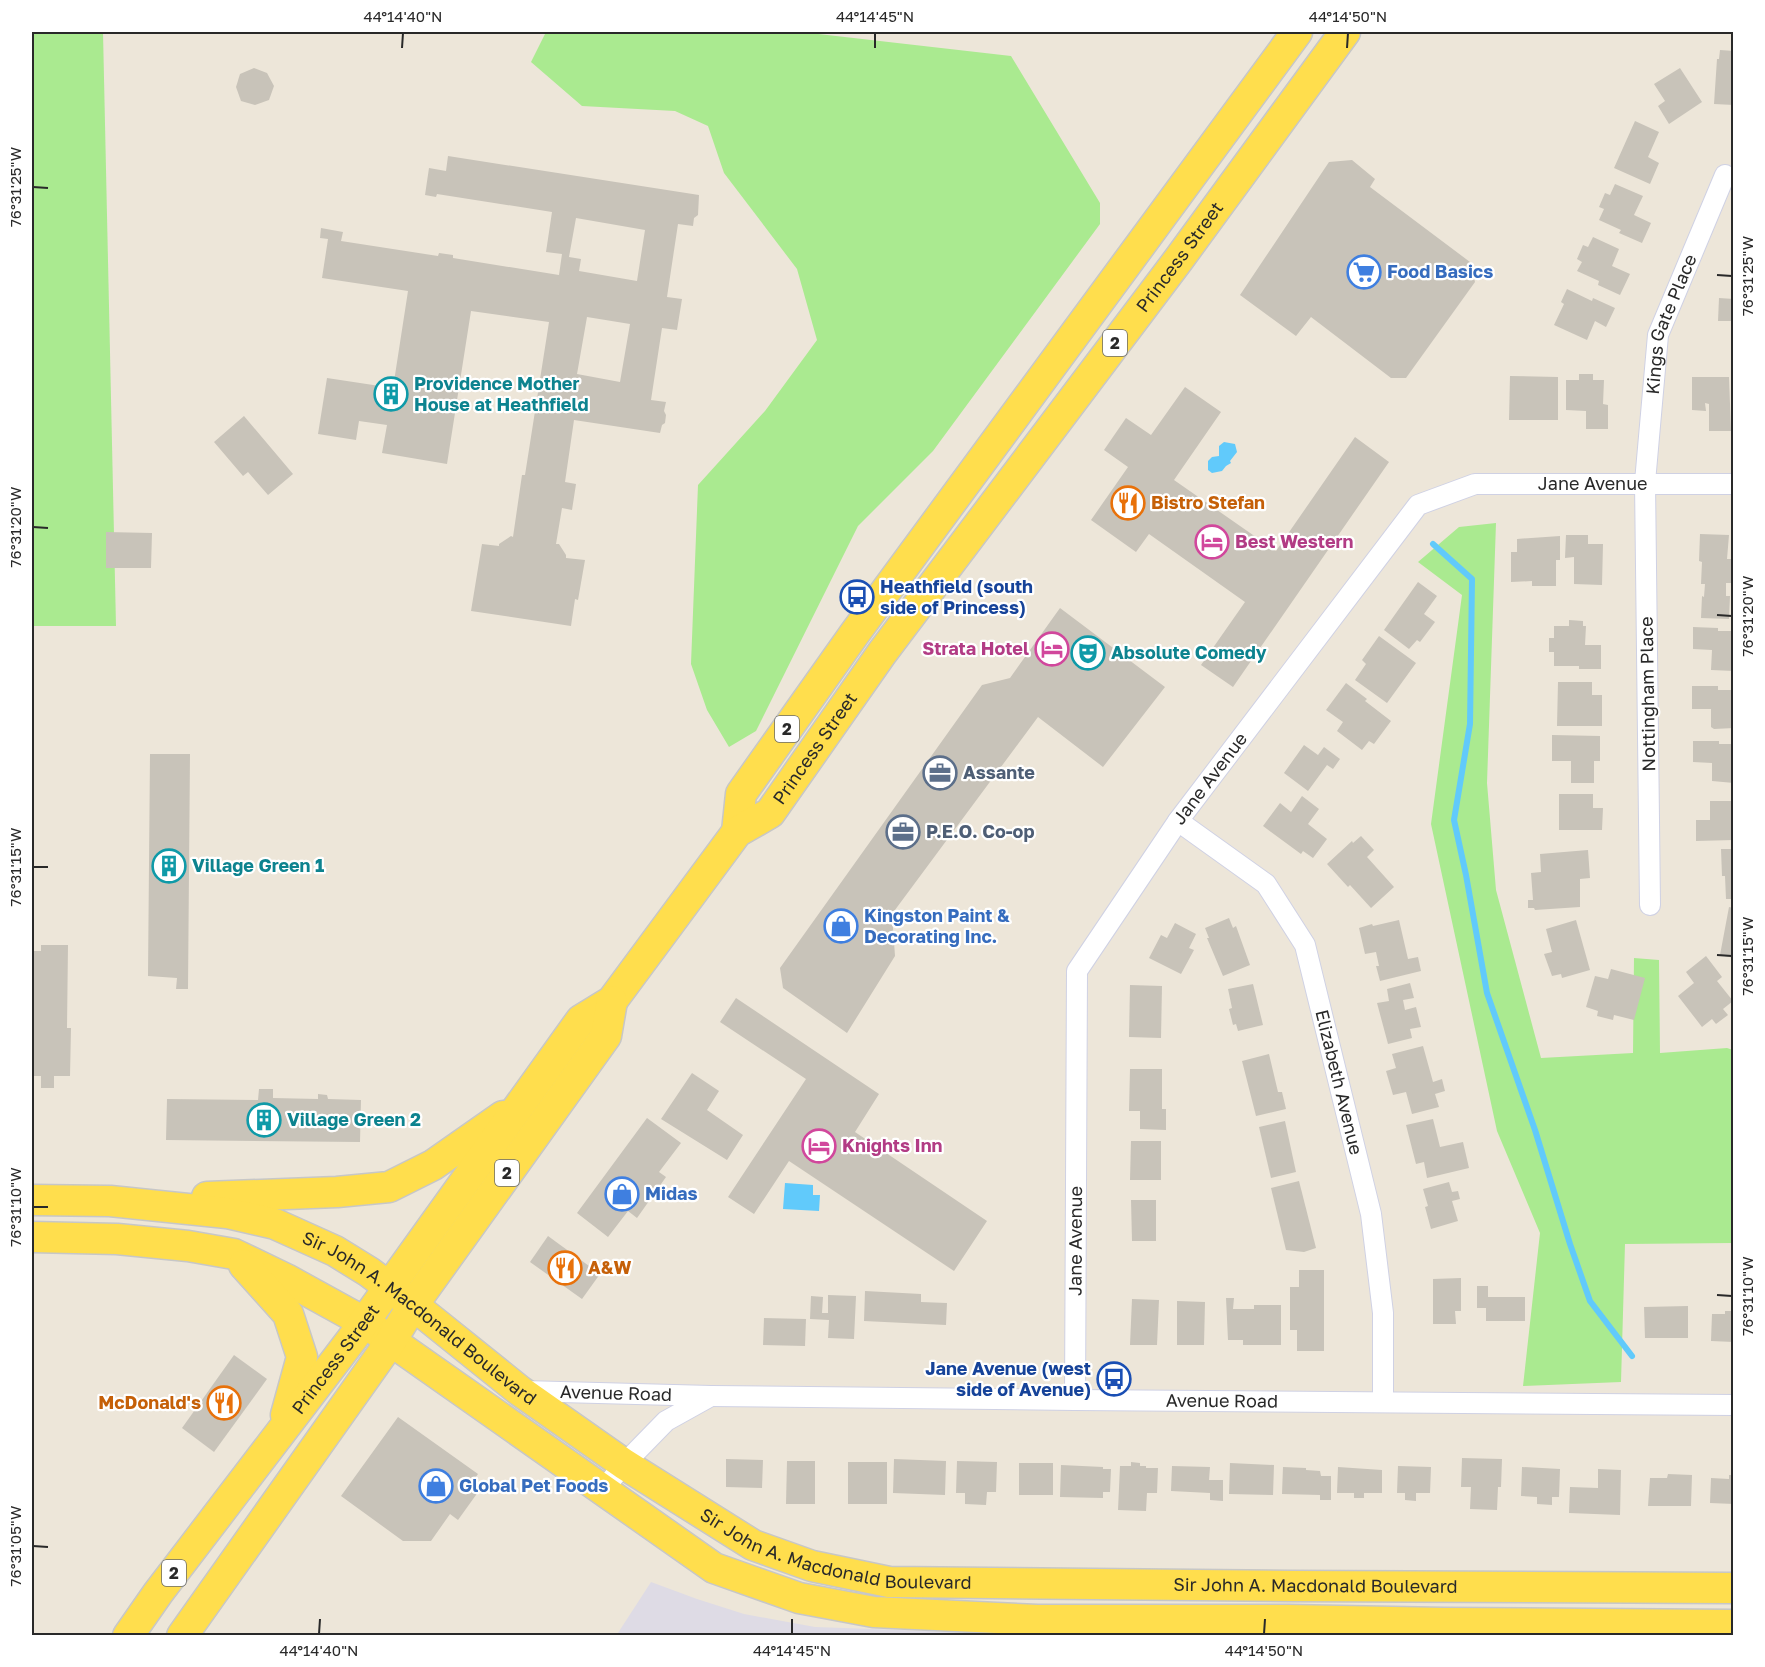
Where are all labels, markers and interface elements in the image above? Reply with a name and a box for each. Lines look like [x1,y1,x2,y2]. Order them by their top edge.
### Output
text: 44°14'40"N [364,7,442,25]
text: 44°14'45"N [836,7,914,25]
text: 44°14'50"N [1309,7,1387,25]
text: 76°31'25"W [6,147,24,227]
street label: Princess Street [1131,197,1227,316]
text: 76°31'25"W [1738,236,1756,316]
street label: Kings Gate Place [1641,251,1701,395]
supermarket icon: Food Basics [1346,254,1382,290]
place label: Food Basics [1387,260,1493,282]
road number: 2 [1103,330,1127,356]
place label: Providence Mother House at Heathfield [414,372,589,415]
building icon: Providence Mother House at Heathfield [373,376,409,412]
street label: Jane Avenue [1538,472,1648,494]
restaurant icon: Bistro Stefan [1110,485,1146,521]
text: 76°31'20"W [6,487,24,567]
place label: Bistro Stefan [1151,491,1265,513]
hotel icon: Best Western [1194,524,1230,560]
place label: Best Western [1235,530,1354,552]
place label: Heathfield (south side of Princess) [880,575,1033,618]
text: 76°31'20"W [1738,576,1756,656]
bus stop icon: Heathfield (south side of Princess) [839,579,875,615]
street label: Nottingham Place [1635,616,1659,772]
hotel icon: Strata Hotel [1034,631,1070,667]
theatre icon: Absolute Comedy [1070,635,1106,671]
place label: Strata Hotel [922,637,1029,659]
place label: Absolute Comedy [1111,641,1267,663]
street label: Princess Street [767,688,861,808]
road number: 2 [775,716,799,742]
street label: Jane Avenue [1167,728,1251,828]
office icon: Assante [922,755,958,791]
place label: Assante [963,761,1035,783]
office icon: P.E.O. Co-op [885,814,921,850]
place label: P.E.O. Co-op [926,820,1034,842]
text: 76°31'15"W [6,828,24,906]
building icon: Village Green 1 [151,848,187,884]
place label: Village Green 1 [192,854,324,876]
place label: Kingston Paint & Decorating Inc. [864,904,1010,947]
shop icon: Kingston Paint & Decorating Inc. [823,908,859,944]
text: 76°31'15"W [1738,917,1756,995]
street label: Elizabeth Avenue [1311,1007,1368,1157]
building icon: Village Green 2 [246,1102,282,1138]
place label: Village Green 2 [287,1108,421,1130]
hotel icon: Knights Inn [801,1128,837,1164]
place label: Knights Inn [842,1134,943,1156]
road number: 2 [495,1160,519,1186]
text: 76°31'10"W [6,1167,24,1247]
shop icon: Midas [604,1176,640,1212]
place label: Midas [645,1182,698,1204]
street label: Jane Avenue [1063,1186,1086,1296]
street label: Sir John A. Macdonald Boulevard [299,1226,541,1409]
restaurant icon: A&W [547,1250,583,1286]
place label: A&W [588,1256,632,1278]
text: 76°31'10"W [1738,1256,1756,1336]
street label: Princess Street [287,1300,383,1418]
place label: Jane Avenue (west side of Avenue) [925,1357,1091,1400]
bus stop icon: Jane Avenue (west side of Avenue) [1096,1361,1132,1397]
street label: Avenue Road [560,1380,672,1405]
restaurant icon: McDonald's [206,1385,242,1421]
street label: Avenue Road [1166,1389,1278,1412]
place label: McDonald's [98,1391,201,1413]
shop icon: Global Pet Foods [418,1468,454,1504]
place label: Global Pet Foods [459,1474,608,1496]
street label: Sir John A. Macdonald Boulevard [696,1503,972,1593]
text: 76°31'05"W [6,1506,24,1586]
road number: 2 [162,1560,186,1586]
street label: Sir John A. Macdonald Boulevard [1173,1573,1458,1597]
text: 44°14'40"N [280,1641,358,1659]
text: 44°14'45"N [753,1641,831,1659]
text: 44°14'50"N [1225,1641,1303,1659]

